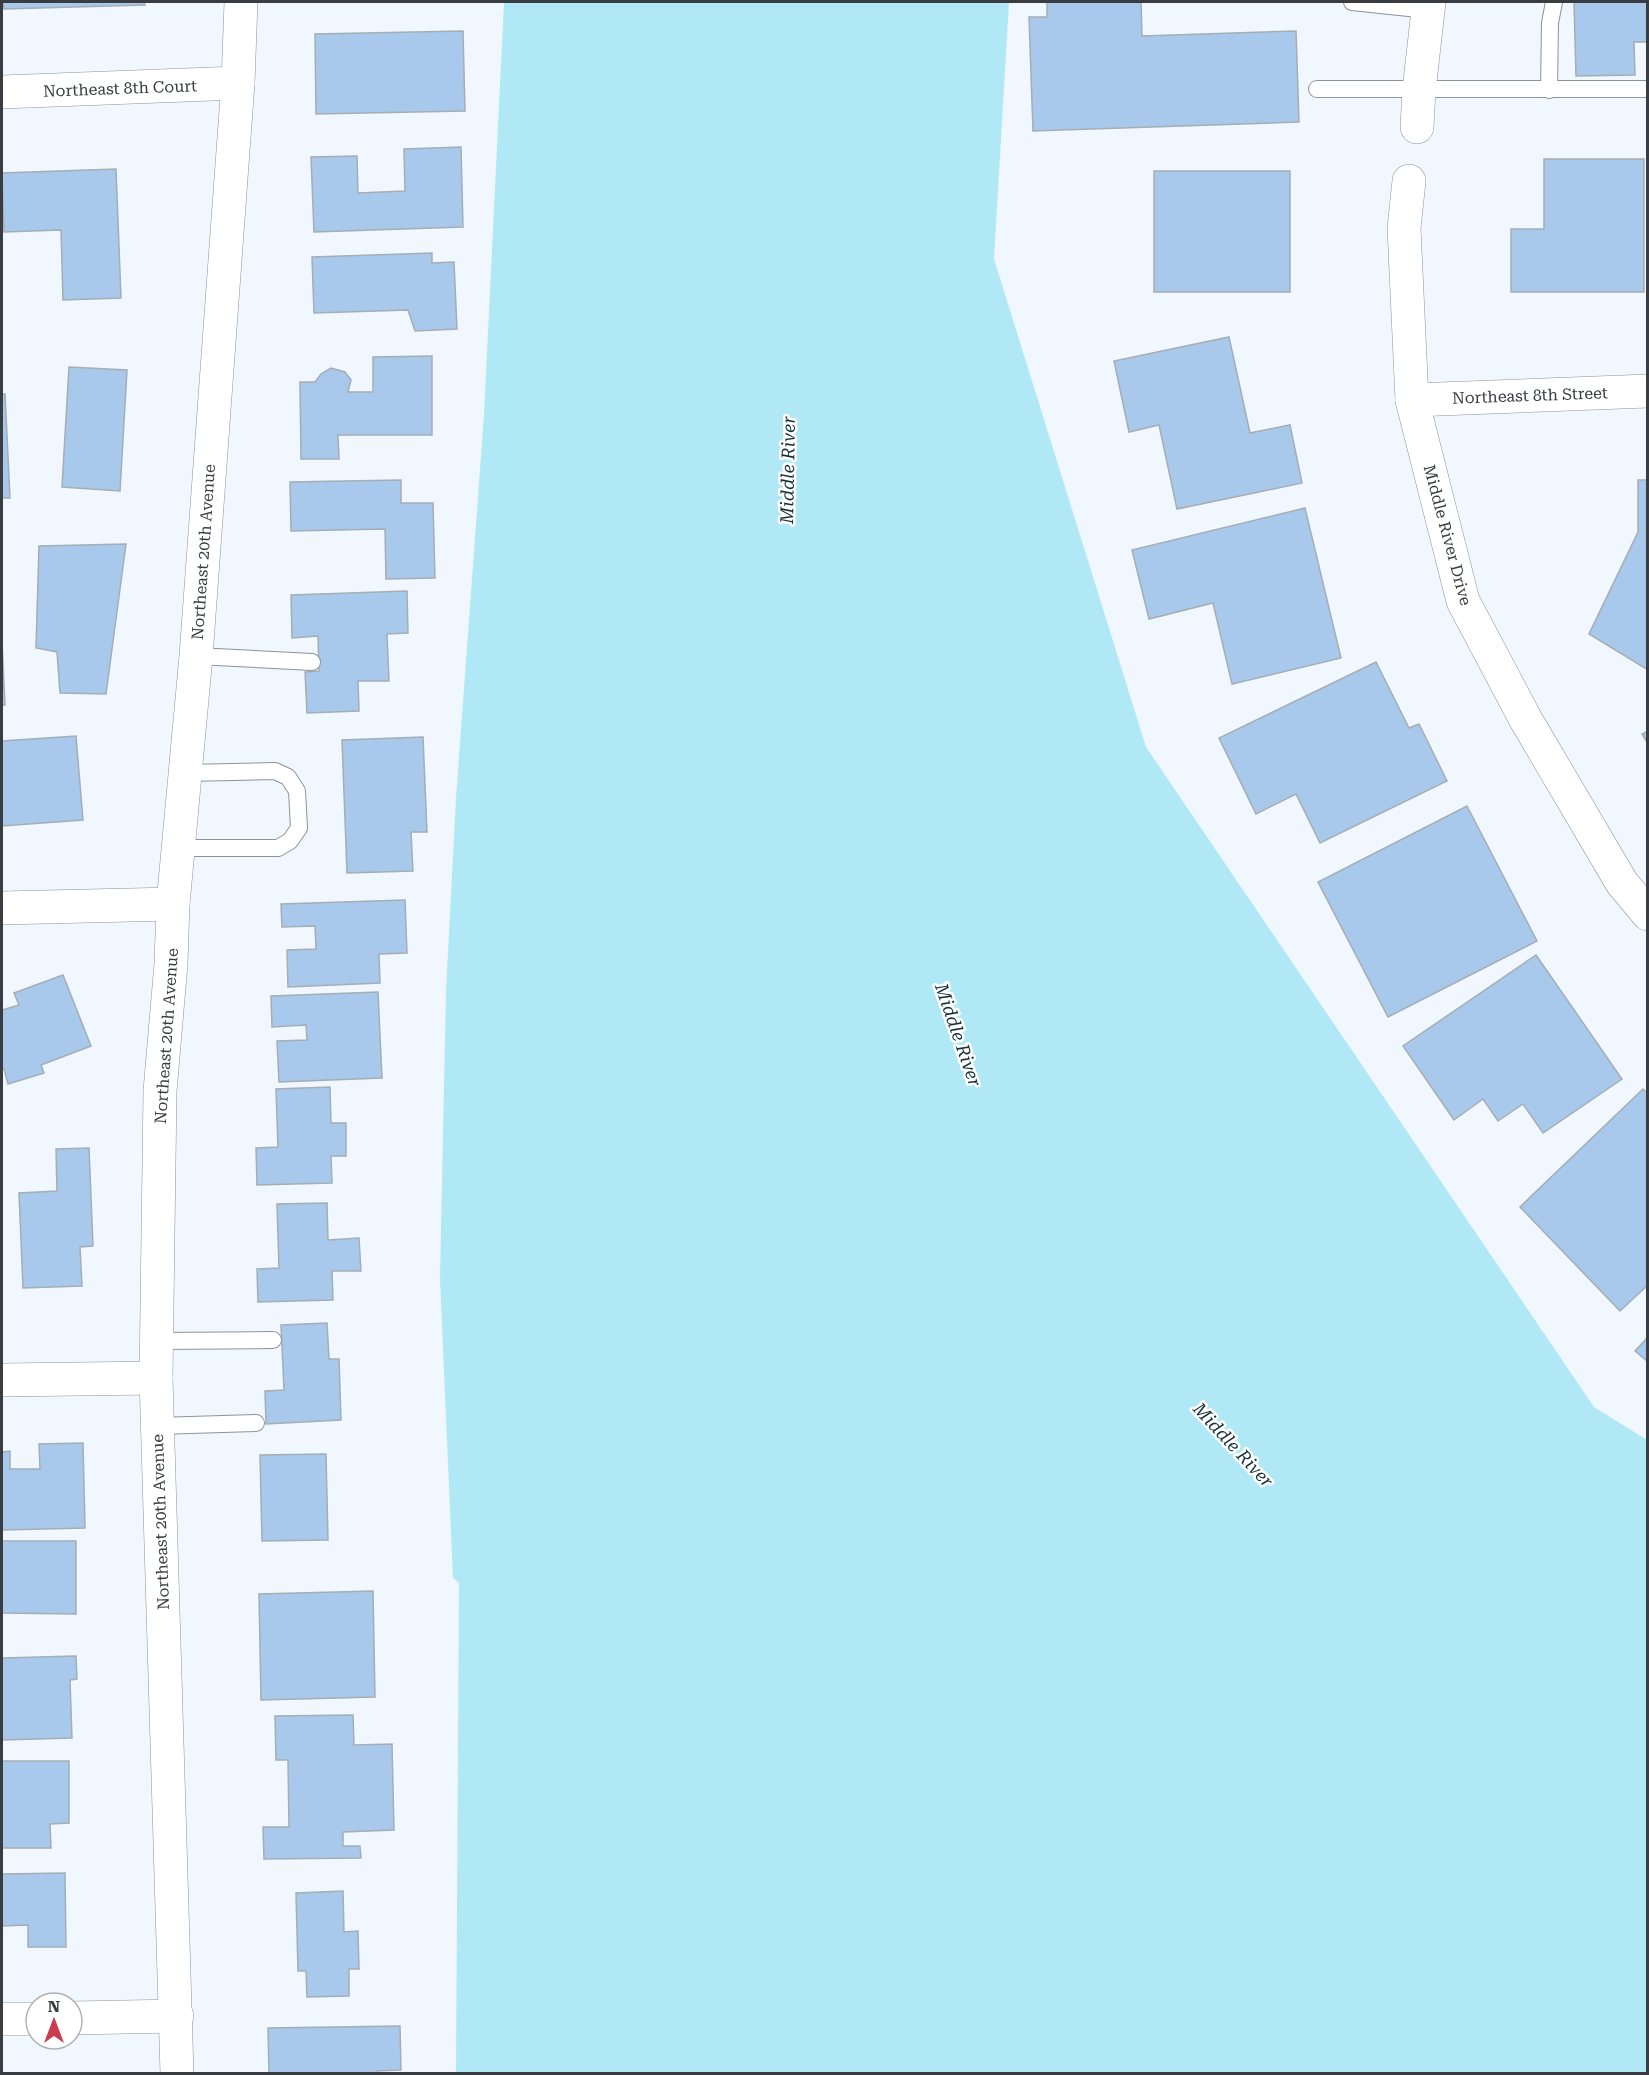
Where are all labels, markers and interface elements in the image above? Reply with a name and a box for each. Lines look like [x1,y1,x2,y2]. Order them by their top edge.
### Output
street label: Northeast 8th Court [43,76,197,101]
street label: Northeast 8th Street [1452,383,1608,408]
water label: Middle River [776,416,799,525]
street label: Northeast 20th Avenue [188,463,219,641]
street label: Middle River Drive [1420,463,1476,608]
street label: Northeast 20th Avenue [151,947,182,1125]
water label: Middle River [931,980,986,1090]
water label: Middle River [1188,1397,1278,1492]
street label: Northeast 20th Avenue [148,1433,173,1610]
north arrow [24,1991,84,2051]
text: N [48,1997,60,2016]

